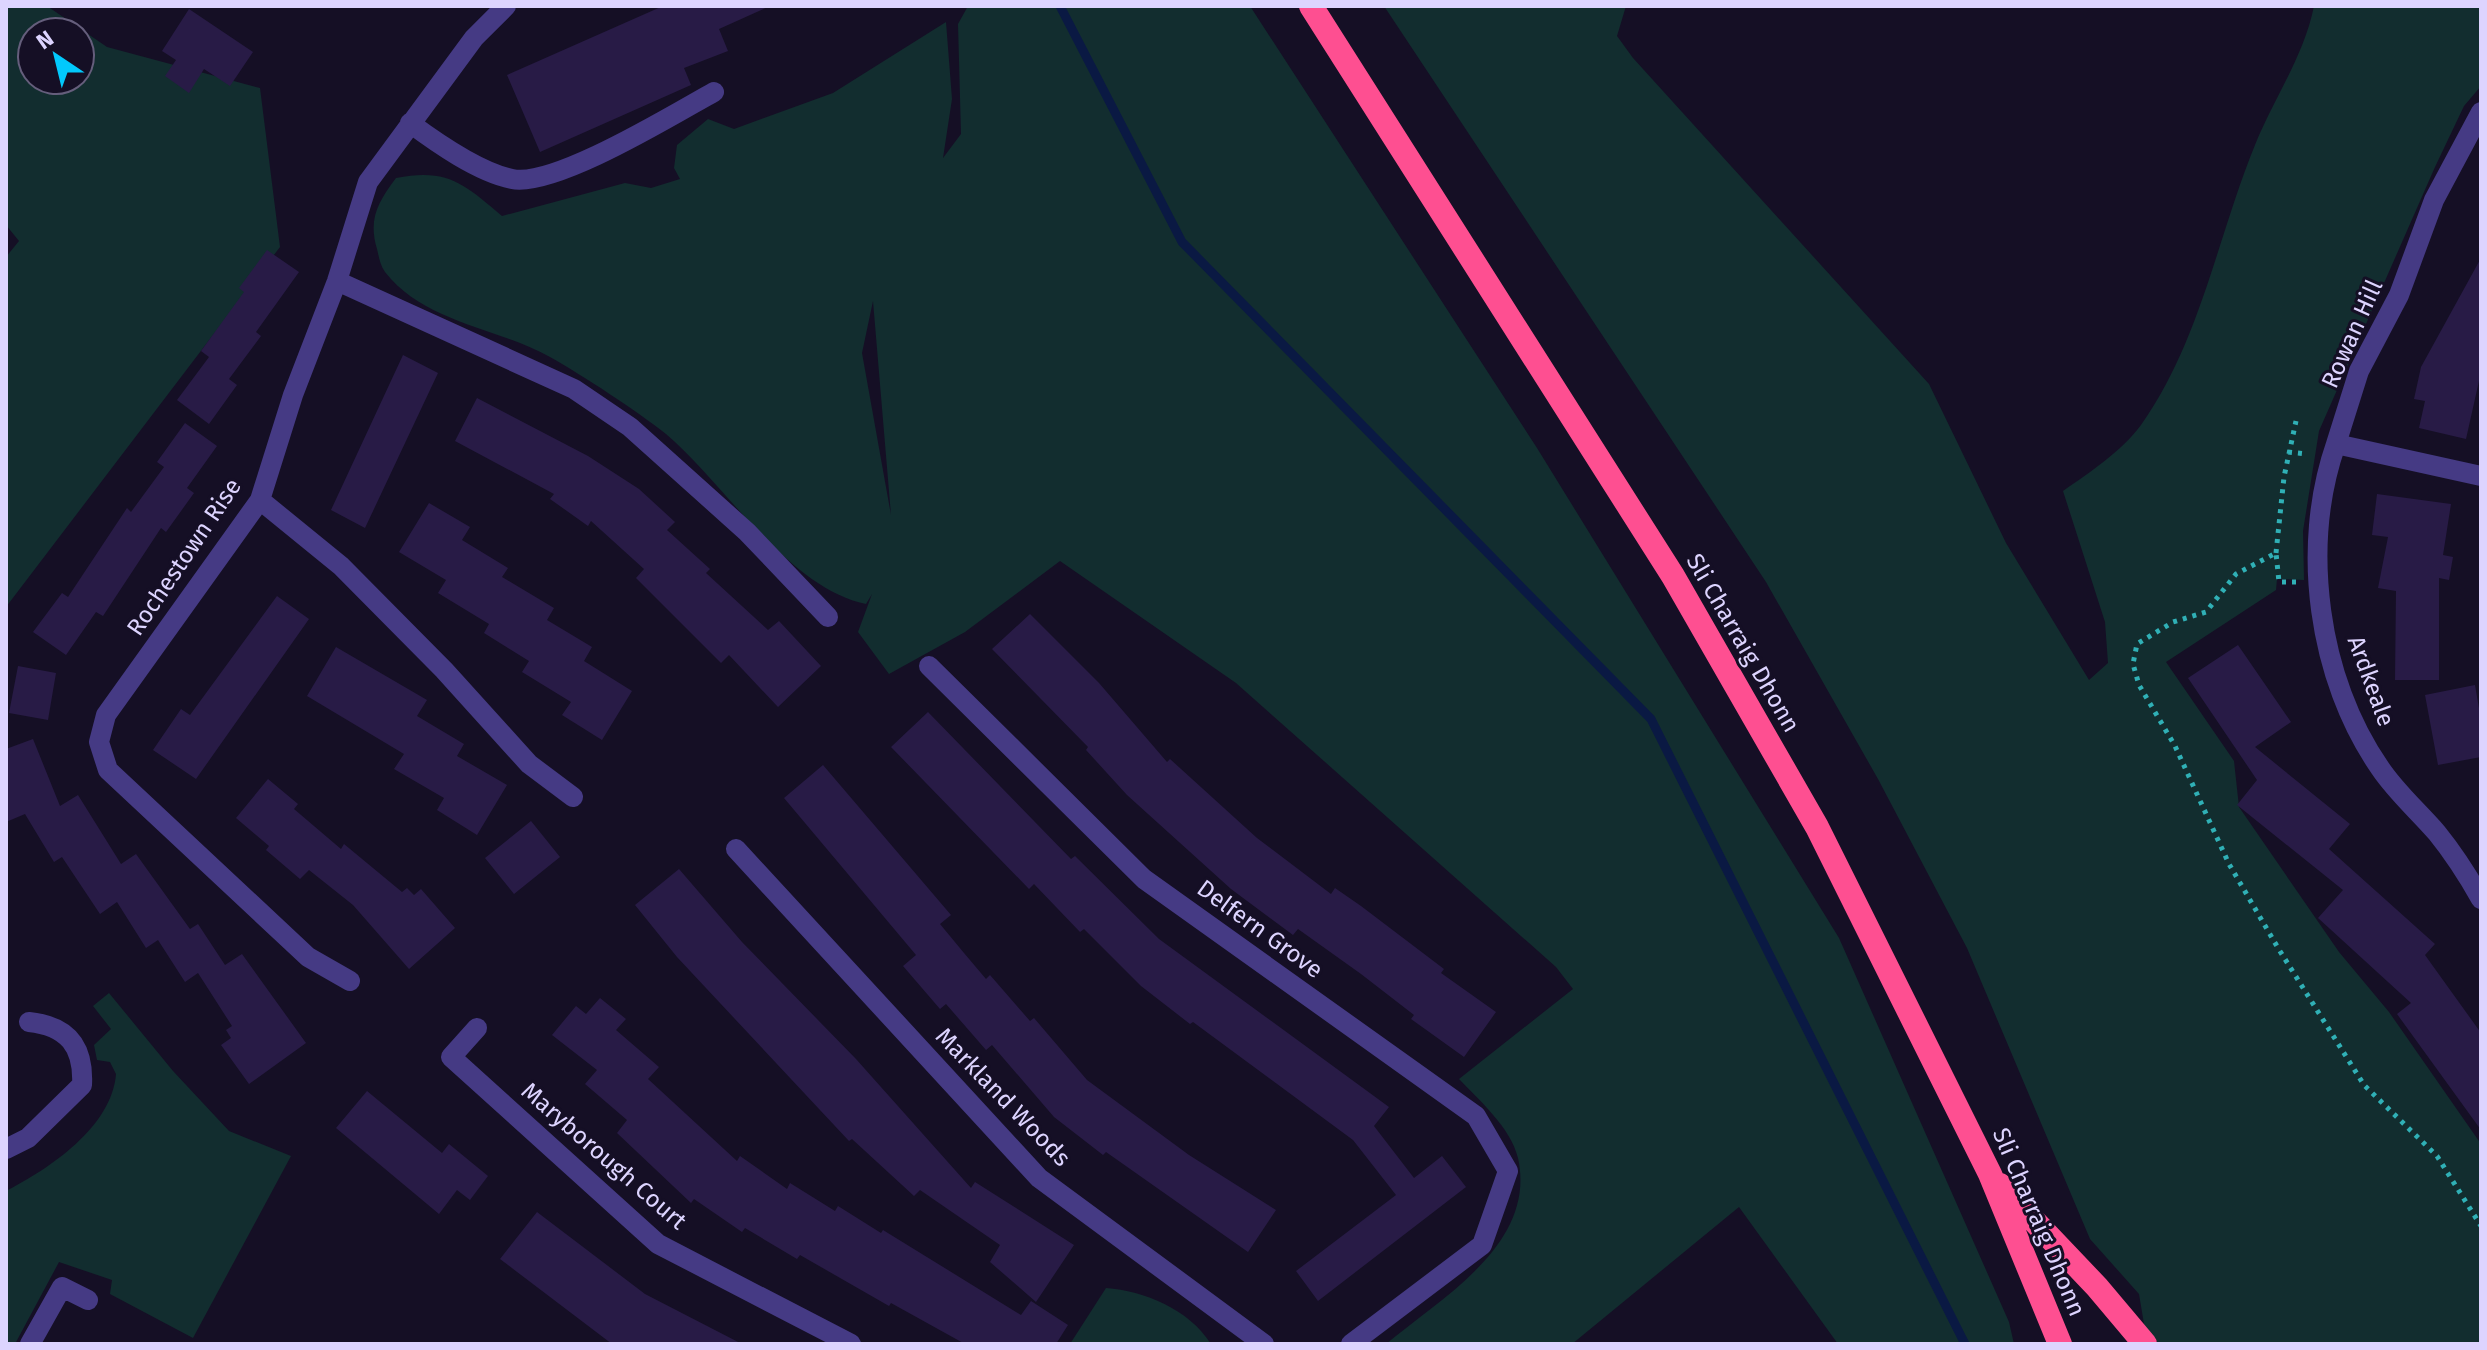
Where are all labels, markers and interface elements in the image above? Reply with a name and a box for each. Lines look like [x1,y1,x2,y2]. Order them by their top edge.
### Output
north arrow [16,16,96,96]
text: N [31,25,59,55]
street label: Rowan Hill [2316,275,2388,393]
street label: Rochestown Rise [121,473,247,641]
street label: Sli Charraig Dhonn [1680,549,1806,737]
street label: Ardkeale [2342,632,2400,730]
street label: Delfern Grove [1192,874,1328,984]
street label: Markland Woods [930,1022,1076,1172]
street label: Maryborough Court [516,1077,692,1235]
street label: Sli Charraig Dhonn [1987,1124,2091,1320]

